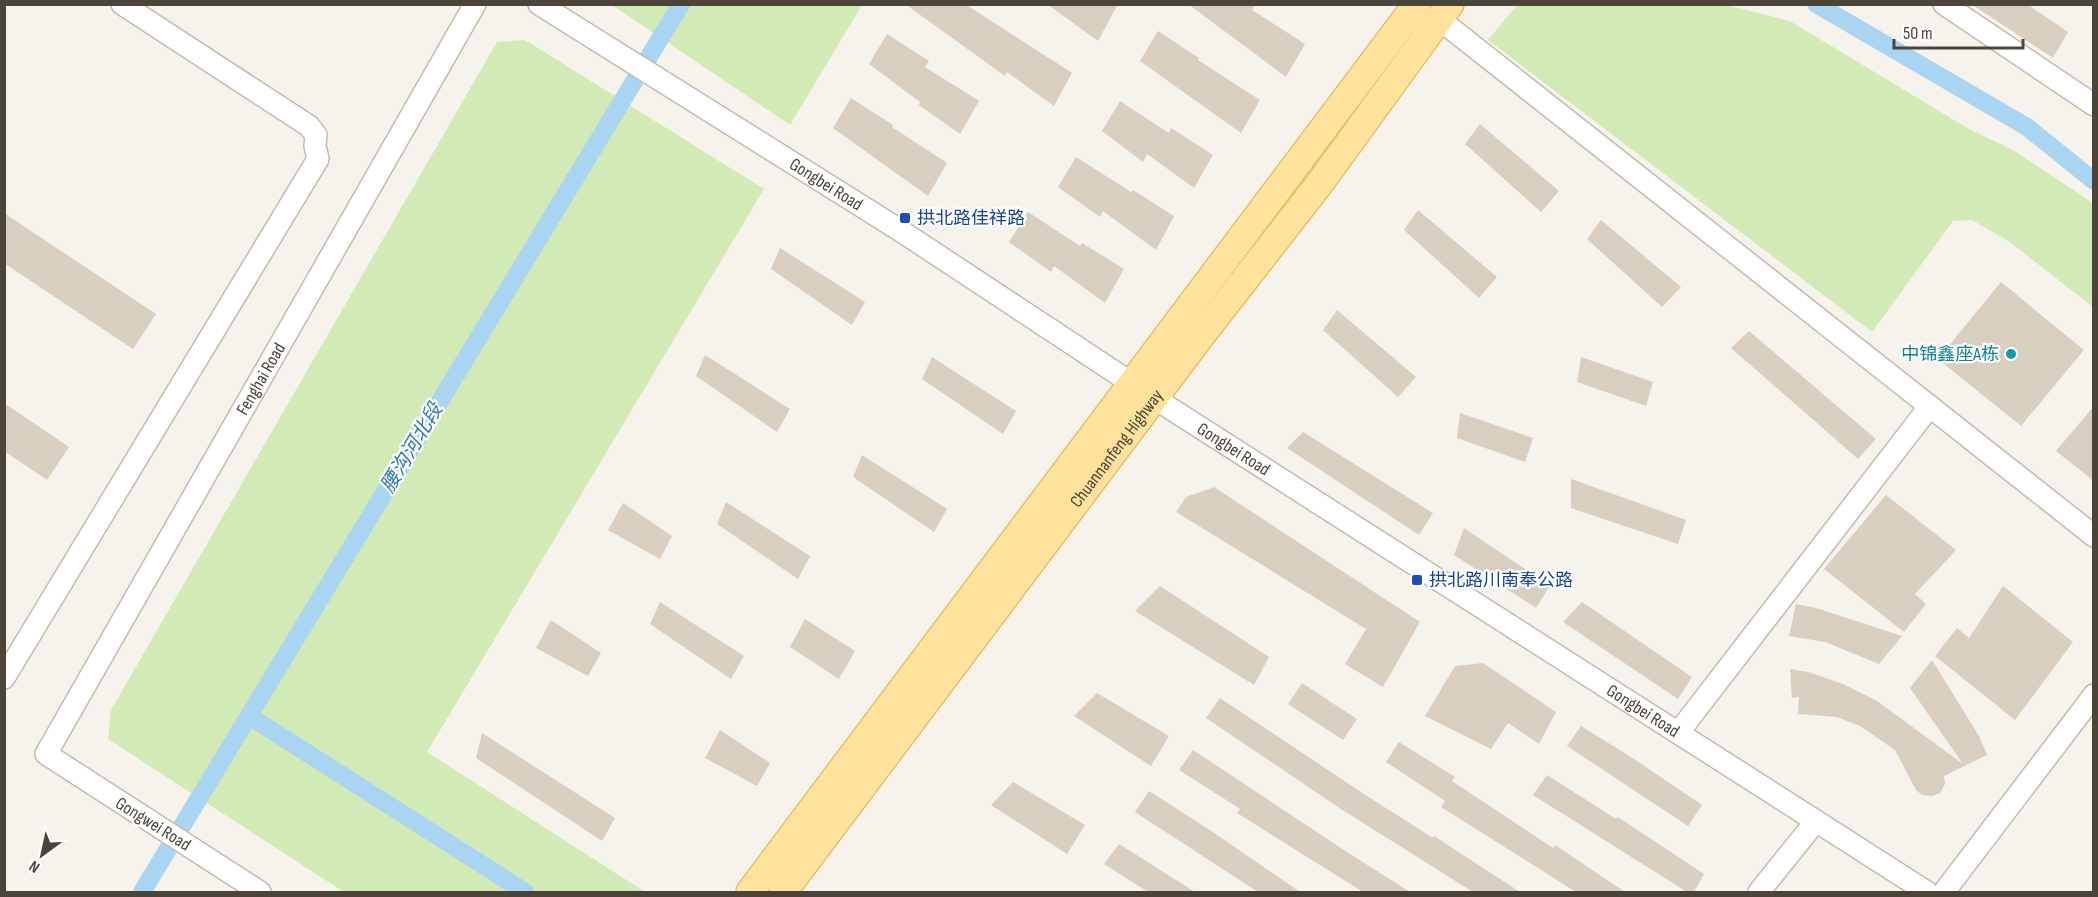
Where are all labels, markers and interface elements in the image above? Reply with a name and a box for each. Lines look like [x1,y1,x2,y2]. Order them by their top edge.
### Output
scale bar [1894,12,2023,50]
text: 50 m [1903,23,1933,44]
street label: Gongbei Road [786,153,867,215]
place label: 拱北路佳祥路 [917,208,1025,229]
marker: 拱北路佳祥路 [898,211,912,225]
street label: Fenghai Road [232,339,290,418]
place label: 中锦鑫座A栋 [1901,344,1999,365]
marker: 中锦鑫座A栋 [2004,347,2018,361]
street label: Chuannanfeng Highway [1065,385,1167,511]
water label: 腰沟河北段 [376,397,449,497]
street label: Gongbei Road [1193,418,1274,480]
place label: 拱北路川南奉公路 [1429,570,1573,591]
marker: 拱北路川南奉公路 [1410,573,1424,587]
street label: Gongbei Road [1603,680,1684,742]
street label: Gongwei Road [112,793,194,855]
north arrow [12,825,72,885]
text: N [26,856,43,877]

